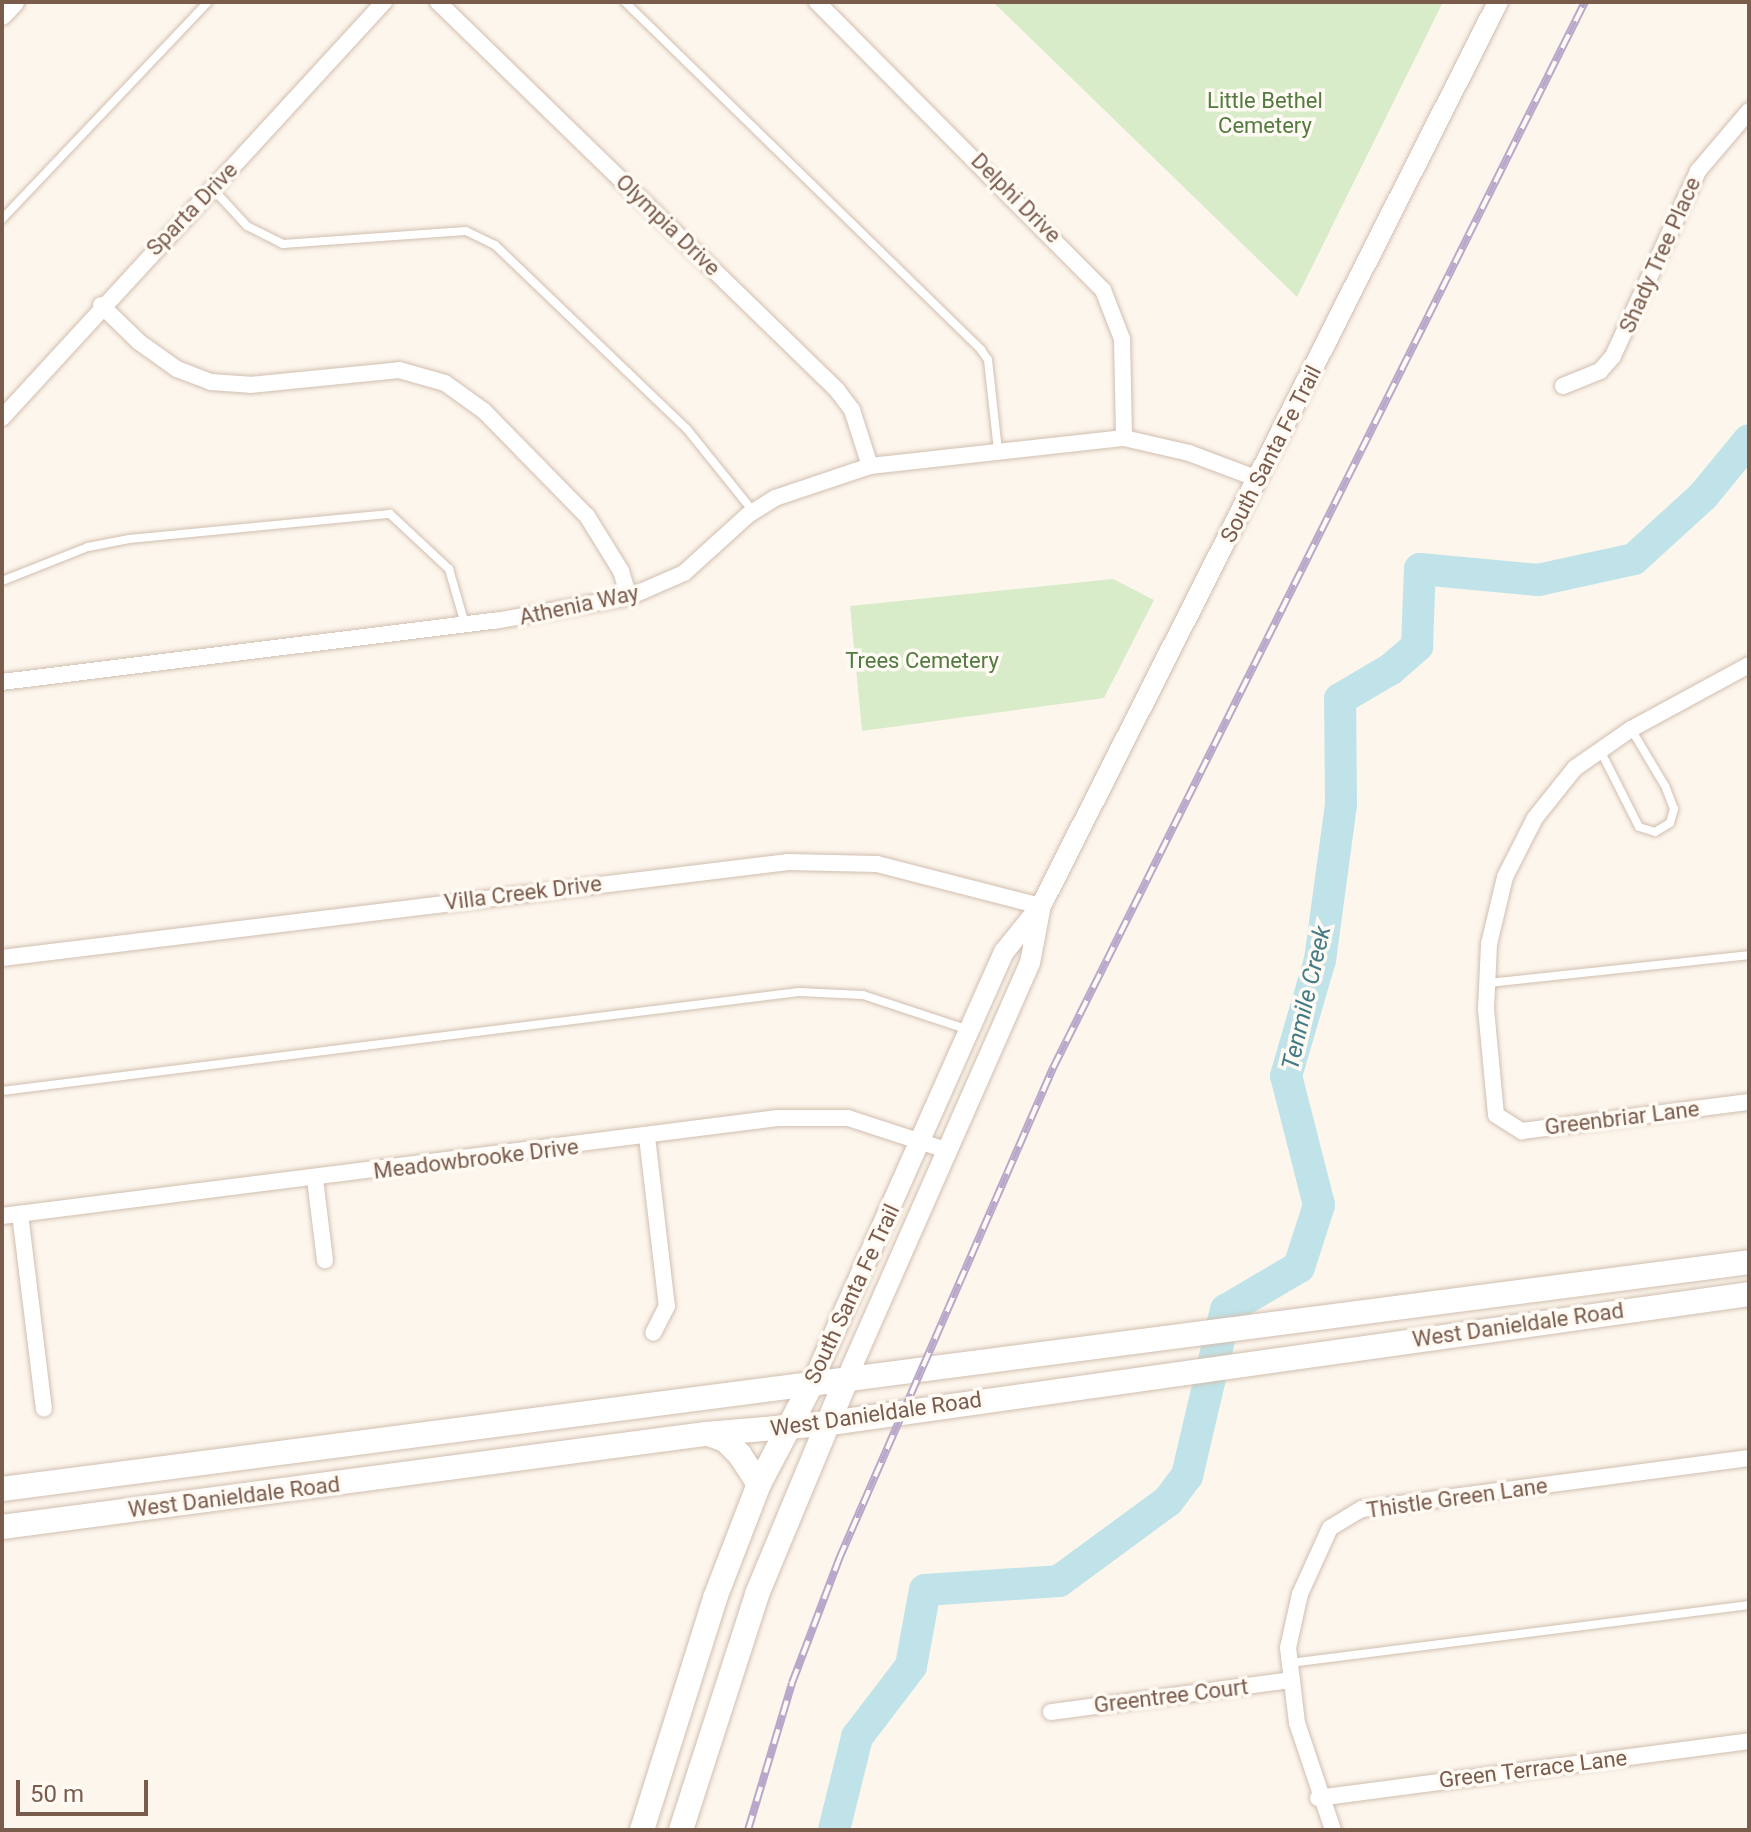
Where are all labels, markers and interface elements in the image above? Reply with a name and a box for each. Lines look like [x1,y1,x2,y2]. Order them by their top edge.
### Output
park label: Little Bethel Cemetery [1207,87,1323,138]
street label: Delphi Drive [966,148,1066,248]
street label: Sparta Drive [141,157,243,261]
street label: Olympia Drive [610,169,726,281]
street label: Shady Tree Place [1614,173,1706,337]
street label: South Santa Fe Trail [1215,361,1327,547]
street label: Athenia Way [517,579,641,631]
park label: Trees Cemetery [845,648,999,674]
street label: Villa Creek Drive [443,870,603,916]
water label: Tenmile Creek [1276,923,1338,1073]
street label: Greenbriar Lane [1543,1095,1701,1141]
street label: Meadowbrooke Drive [372,1133,580,1185]
street label: South Santa Fe Trail [799,1200,905,1388]
street label: West Danieldale Road [1411,1297,1625,1353]
street label: West Danieldale Road [769,1386,983,1442]
street label: West Danieldale Road [127,1471,341,1523]
street label: Thistle Green Lane [1365,1472,1549,1524]
street label: Greentree Court [1092,1673,1250,1719]
street label: Green Terrace Lane [1437,1744,1629,1794]
scale bar [20,1764,152,1814]
text: 50 m [30,1780,84,1808]

